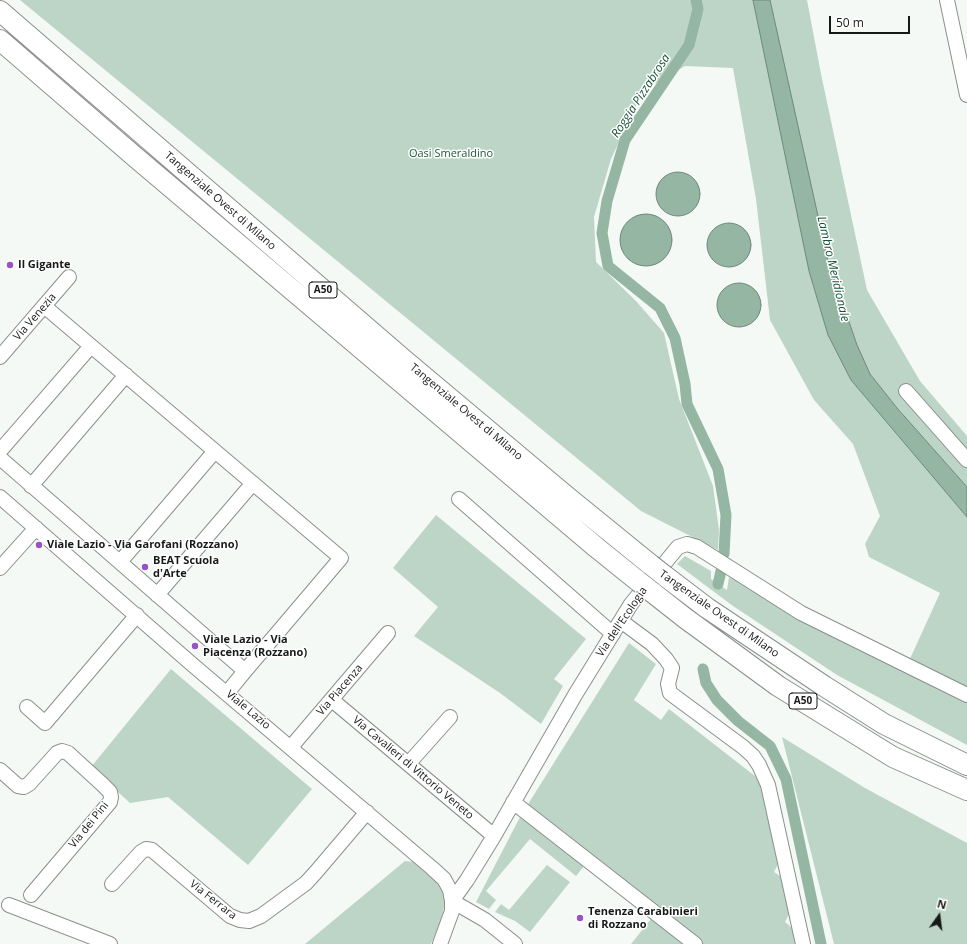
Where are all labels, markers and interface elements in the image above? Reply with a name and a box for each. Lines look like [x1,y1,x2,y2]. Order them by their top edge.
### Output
scale bar [831,8,912,34]
text: 50 m [836,14,864,31]
water label: Roggia Pizzabrosa [609,52,673,140]
park label: Oasi Smeraldino [409,147,493,161]
street label: Tangenziale Ovest di Milano [162,149,278,253]
water label: Lambro Meridionale [814,215,852,323]
place label: Il Gigante [18,258,71,272]
marker: Il Gigante [5,260,15,270]
road number: A50 [309,282,337,298]
street label: Via Venezia [11,291,59,343]
street label: Tangenziale Ovest di Milano [407,361,525,463]
place label: Viale Lazio - Via Garofani (Rozzano) [47,538,238,552]
marker: Viale Lazio - Via Garofani (Rozzano) [34,540,44,550]
place label: BEAT Scuola d'Arte [153,554,219,580]
marker: BEAT Scuola d'Arte [140,562,150,572]
street label: Tangenziale Ovest di Milano [657,568,781,660]
street label: Via dell'Ecologia [594,585,650,659]
place label: Viale Lazio - Via Piacenza (Rozzano) [203,633,307,659]
marker: Viale Lazio - Via Piacenza (Rozzano) [190,641,200,651]
street label: Via Piacenza [314,662,366,718]
street label: Viale Lazio [223,688,273,732]
road number: A50 [789,693,817,709]
street label: Via Cavalieri di Vittorio Veneto [350,713,476,823]
street label: Via dei Pini [66,799,112,851]
street label: Via Ferrara [187,878,239,922]
north arrow [919,896,959,936]
text: N [936,896,948,912]
place label: Tenenza Carabinieri di Rozzano [588,905,698,931]
marker: Tenenza Carabinieri di Rozzano [575,913,585,923]

